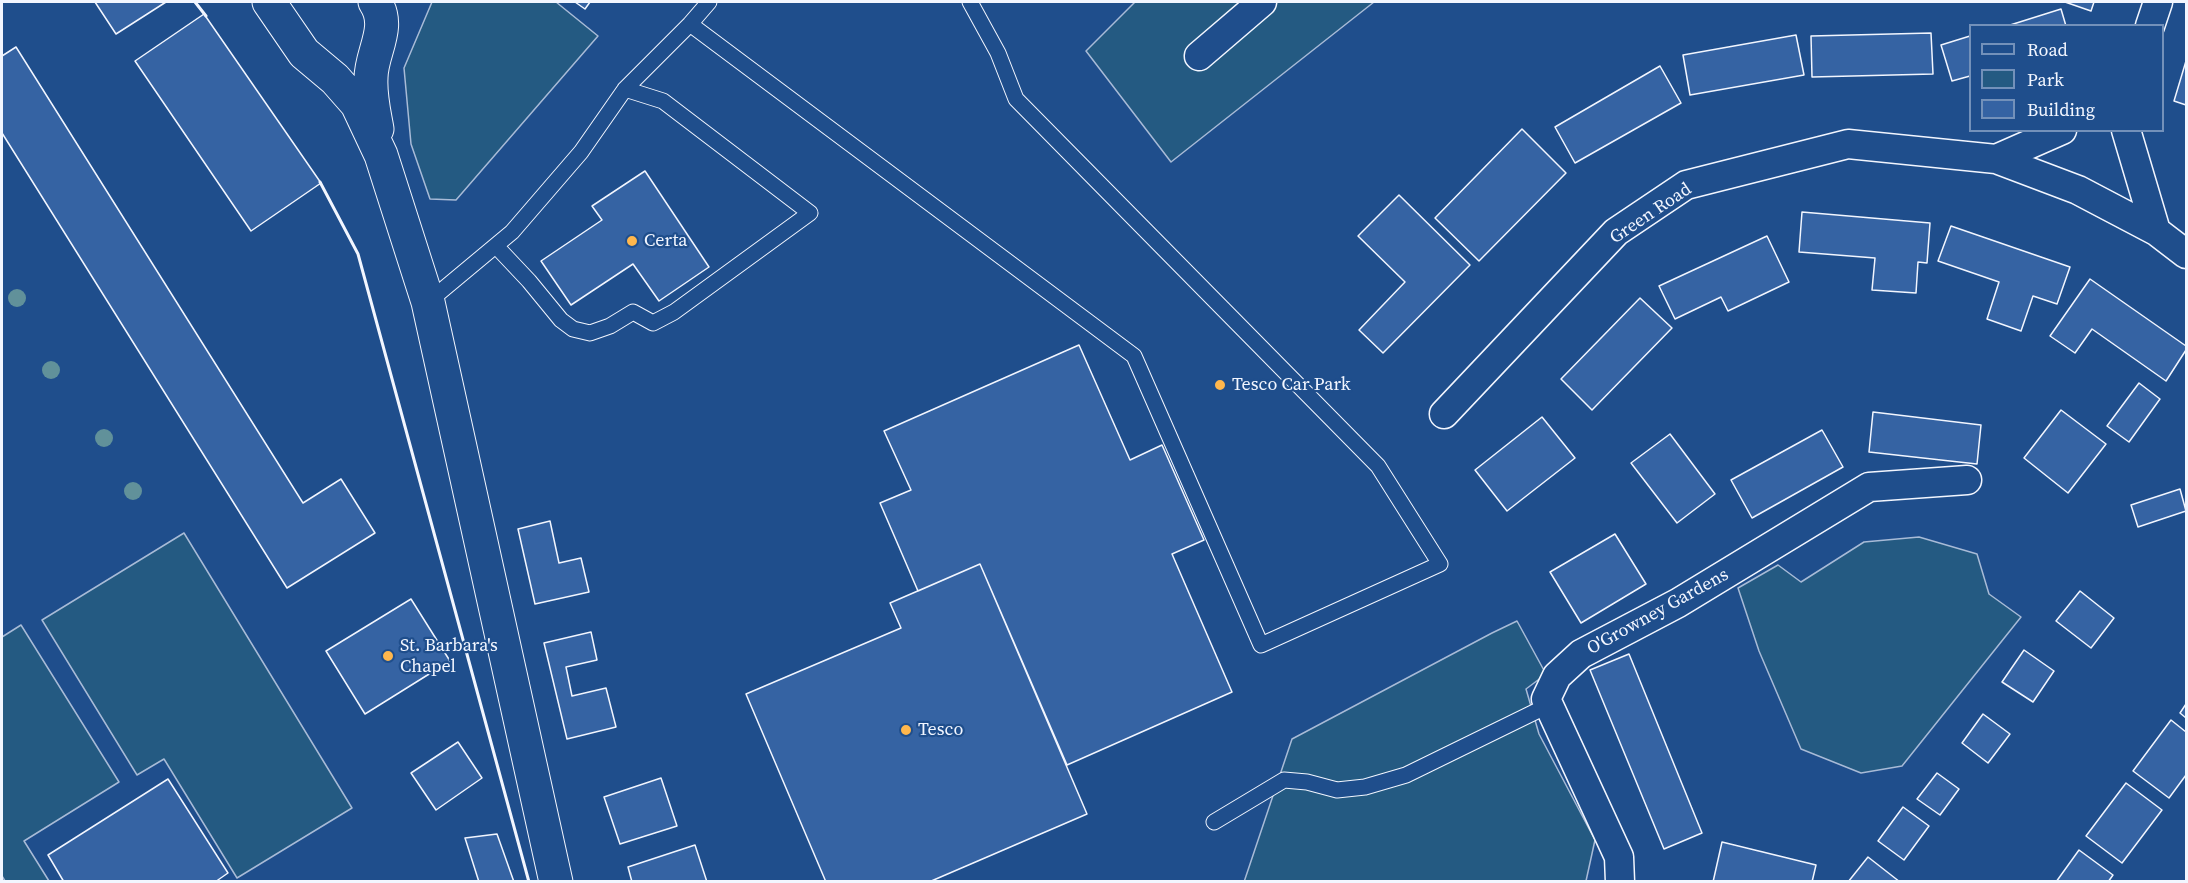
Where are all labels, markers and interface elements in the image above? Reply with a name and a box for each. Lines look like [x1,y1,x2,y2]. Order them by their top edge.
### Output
legend [1969,24,2164,132]
text: Road [2027,37,2068,62]
text: Park [2027,67,2064,92]
text: Building [2027,97,2095,122]
street label: Green Road [1606,179,1696,249]
place label: Certa [644,230,688,252]
marker: Certa [625,234,639,248]
place label: Tesco Car Park [1232,374,1351,396]
marker: Tesco Car Park [1213,378,1227,392]
street label: O'Growney Gardens [1583,564,1733,660]
place label: St. Barbara's Chapel [400,635,498,678]
marker: St. Barbara's Chapel [381,649,395,663]
place label: Tesco [918,719,963,741]
marker: Tesco [899,723,913,737]

